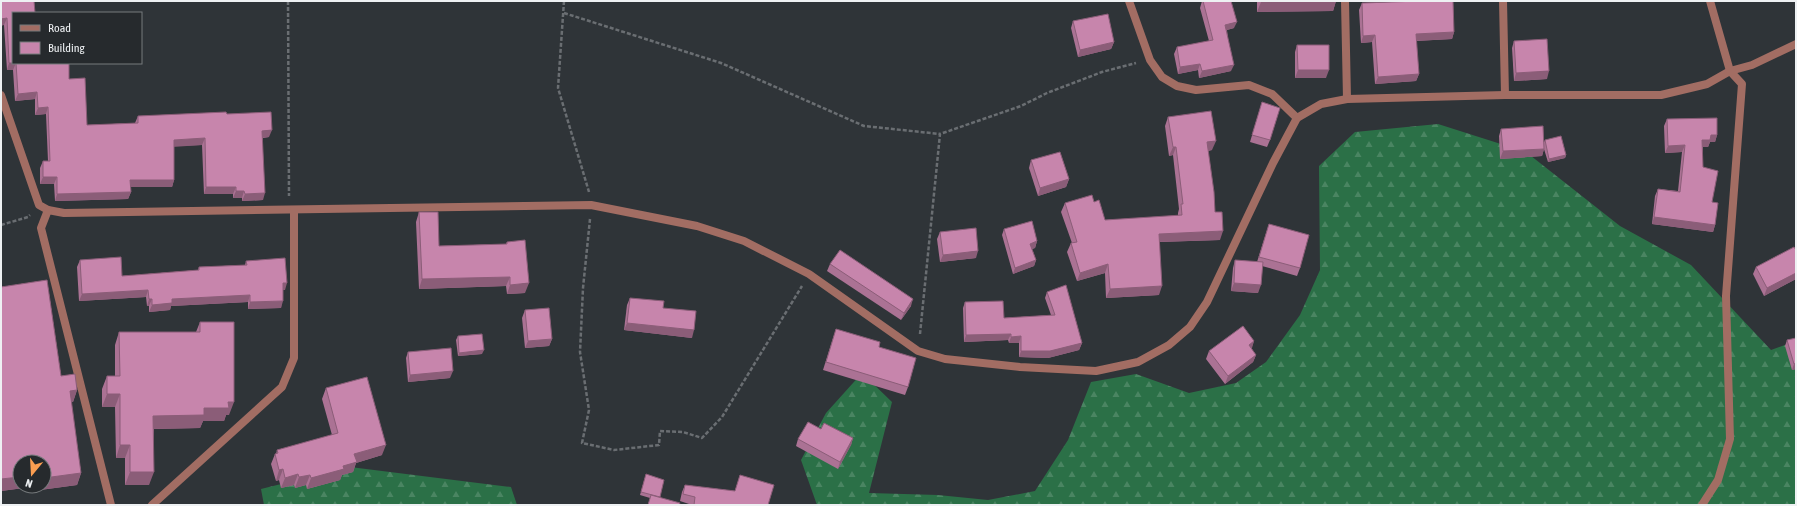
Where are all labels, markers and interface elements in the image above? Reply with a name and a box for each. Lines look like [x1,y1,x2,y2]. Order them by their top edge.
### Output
legend [12,12,142,64]
text: Road [48,21,71,35]
text: Building [48,41,86,55]
north arrow [12,454,52,494]
text: N [24,477,34,490]

